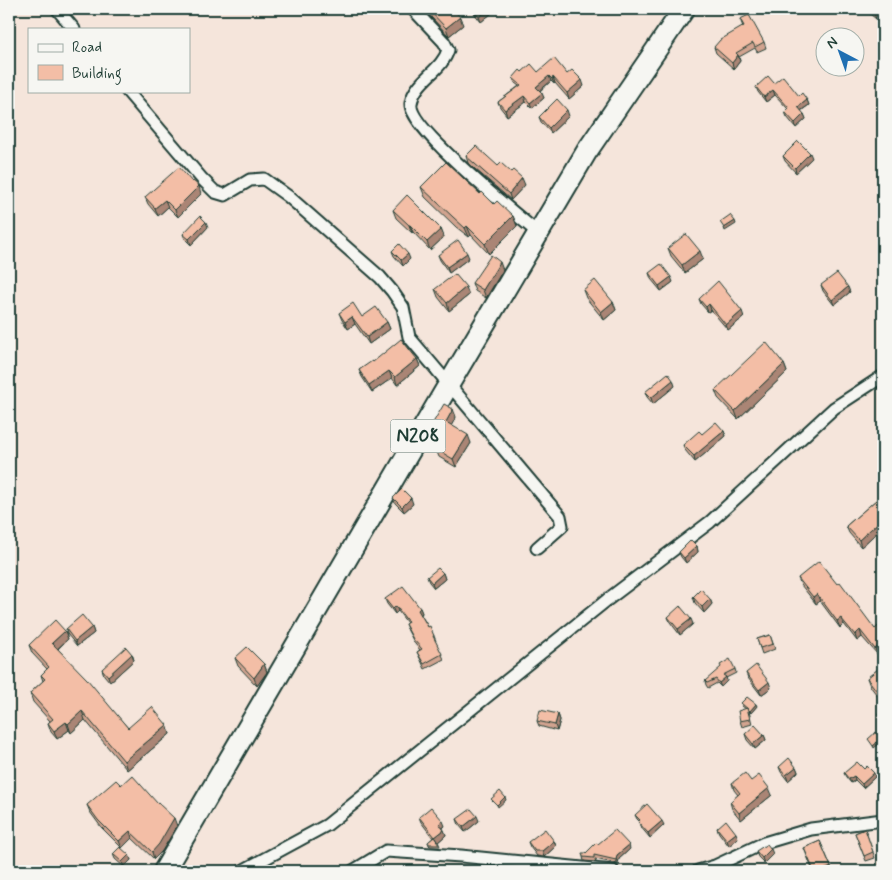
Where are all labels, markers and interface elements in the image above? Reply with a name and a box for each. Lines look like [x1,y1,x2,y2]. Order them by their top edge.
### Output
legend [28,28,190,92]
north arrow [814,28,864,78]
text: N [823,33,842,53]
text: Road [72,38,102,58]
text: Building [72,64,122,85]
road number: N208 [390,420,446,452]

